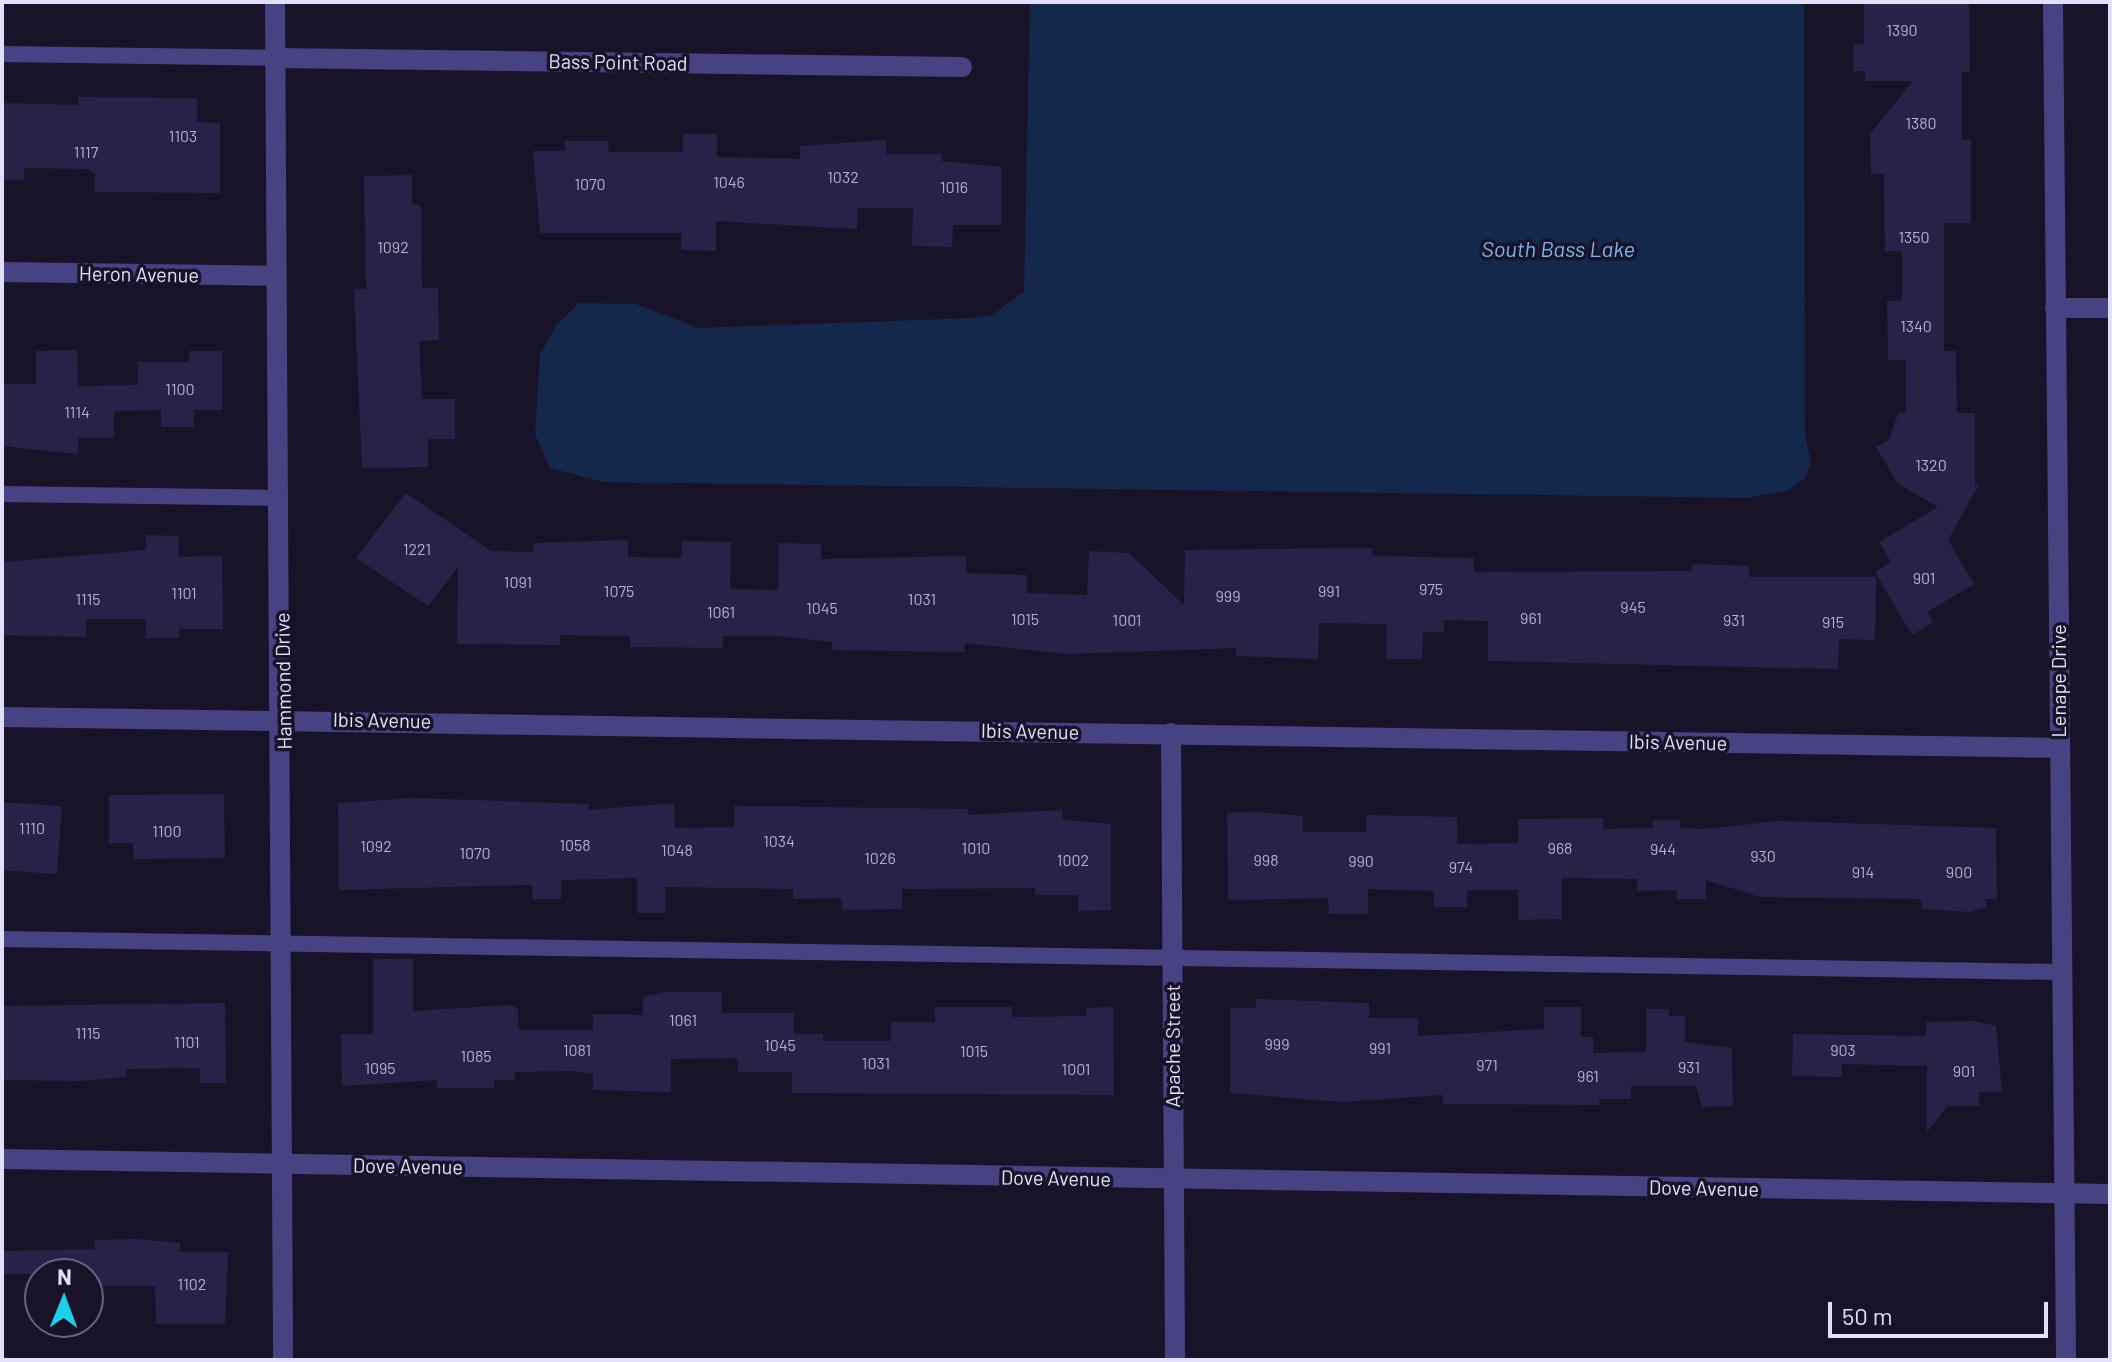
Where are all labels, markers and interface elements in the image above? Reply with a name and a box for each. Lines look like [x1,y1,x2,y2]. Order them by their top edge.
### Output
house number: 1390 [1886,20,1918,40]
street label: Bass Point Road [548,49,688,75]
house number: 1380 [1905,113,1937,133]
house number: 1103 [169,126,197,146]
house number: 1117 [74,142,98,162]
house number: 1032 [827,167,859,187]
house number: 1046 [713,172,745,192]
house number: 1070 [574,174,606,194]
house number: 1016 [940,177,968,197]
house number: 1350 [1898,227,1930,247]
water label: South Bass Lake [1481,236,1635,262]
house number: 1092 [377,237,409,257]
street label: Heron Avenue [79,261,199,287]
house number: 1340 [1900,316,1932,336]
house number: 1100 [165,379,195,399]
house number: 1114 [64,402,90,422]
house number: 1320 [1915,455,1947,475]
house number: 1221 [403,539,431,559]
house number: 901 [1913,568,1935,588]
house number: 1091 [504,572,532,592]
house number: 975 [1419,579,1443,599]
house number: 1075 [604,581,634,601]
house number: 991 [1318,581,1340,601]
house number: 1101 [171,583,197,603]
house number: 999 [1215,586,1241,606]
house number: 1115 [75,589,101,609]
house number: 1031 [908,589,936,609]
house number: 945 [1620,597,1646,617]
house number: 1045 [806,598,838,618]
house number: 1061 [707,602,735,622]
house number: 961 [1520,608,1542,628]
house number: 1015 [1011,609,1039,629]
house number: 1001 [1113,610,1141,630]
house number: 931 [1723,610,1745,630]
street label: Hammond Drive [270,612,296,750]
house number: 915 [1822,612,1844,632]
street label: Lenape Drive [2046,624,2070,738]
street label: Ibis Avenue [333,707,431,733]
street label: Ibis Avenue [981,718,1079,744]
street label: Ibis Avenue [1629,729,1727,755]
house number: 1110 [19,818,45,838]
house number: 1100 [152,821,182,841]
house number: 1034 [763,831,795,851]
house number: 1058 [559,835,591,855]
house number: 1092 [360,836,392,856]
house number: 1010 [962,838,990,858]
house number: 968 [1548,838,1572,858]
house number: 944 [1650,839,1676,859]
house number: 1048 [661,840,693,860]
house number: 1070 [459,843,491,863]
house number: 930 [1750,846,1776,866]
house number: 1026 [864,848,896,868]
house number: 1002 [1057,850,1089,870]
house number: 998 [1253,850,1279,870]
house number: 990 [1348,851,1374,871]
house number: 974 [1449,857,1473,877]
house number: 914 [1852,862,1874,882]
house number: 900 [1946,862,1972,882]
street label: Apache Street [1160,984,1184,1108]
house number: 1061 [669,1010,697,1030]
house number: 1115 [75,1023,101,1043]
house number: 1101 [174,1032,200,1052]
house number: 999 [1264,1034,1290,1054]
house number: 1045 [764,1035,796,1055]
house number: 991 [1369,1038,1391,1058]
house number: 1081 [563,1040,591,1060]
house number: 903 [1830,1040,1856,1060]
house number: 1015 [960,1041,988,1061]
house number: 1085 [460,1046,492,1066]
house number: 1031 [862,1053,890,1073]
house number: 971 [1476,1055,1498,1075]
house number: 931 [1678,1057,1700,1077]
house number: 1095 [364,1058,396,1078]
house number: 1001 [1062,1059,1090,1079]
house number: 901 [1953,1061,1975,1081]
house number: 961 [1577,1066,1599,1086]
street label: Dove Avenue [353,1153,463,1179]
street label: Dove Avenue [1001,1165,1111,1191]
street label: Dove Avenue [1649,1175,1759,1201]
north arrow [24,1258,104,1338]
text: N [57,1263,72,1289]
house number: 1102 [178,1274,206,1294]
scale bar [1832,1286,2052,1336]
text: 50 m [1842,1301,1893,1330]

